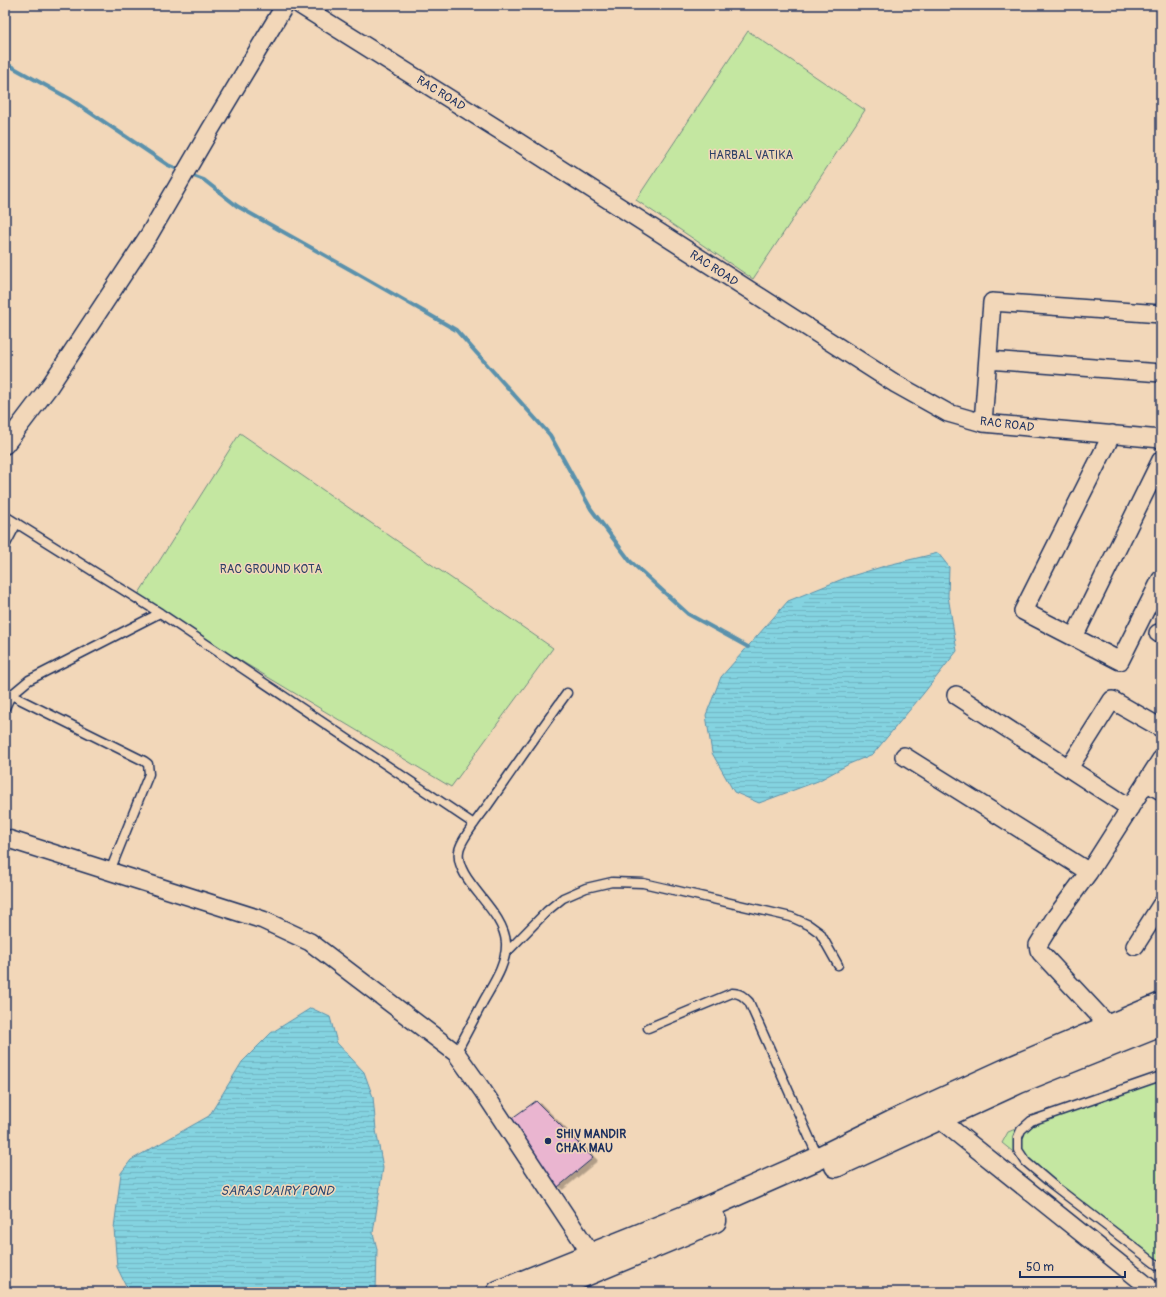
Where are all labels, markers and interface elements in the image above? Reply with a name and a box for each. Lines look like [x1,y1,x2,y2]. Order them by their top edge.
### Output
street label: RAC ROAD [414,73,468,115]
park label: HARBAL VATIKA [709,148,793,163]
street label: RAC ROAD [687,247,741,290]
street label: RAC ROAD [979,414,1035,435]
park label: RAC GROUND KOTA [220,562,322,577]
place label: SHIV MANDIR CHAK MAU [556,1127,626,1156]
marker: SHIV MANDIR CHAK MAU [543,1136,553,1146]
water label: SARAS DAIRY POND [221,1183,335,1199]
scale bar [1020,1253,1125,1279]
text: 50 m [1026,1260,1054,1275]

